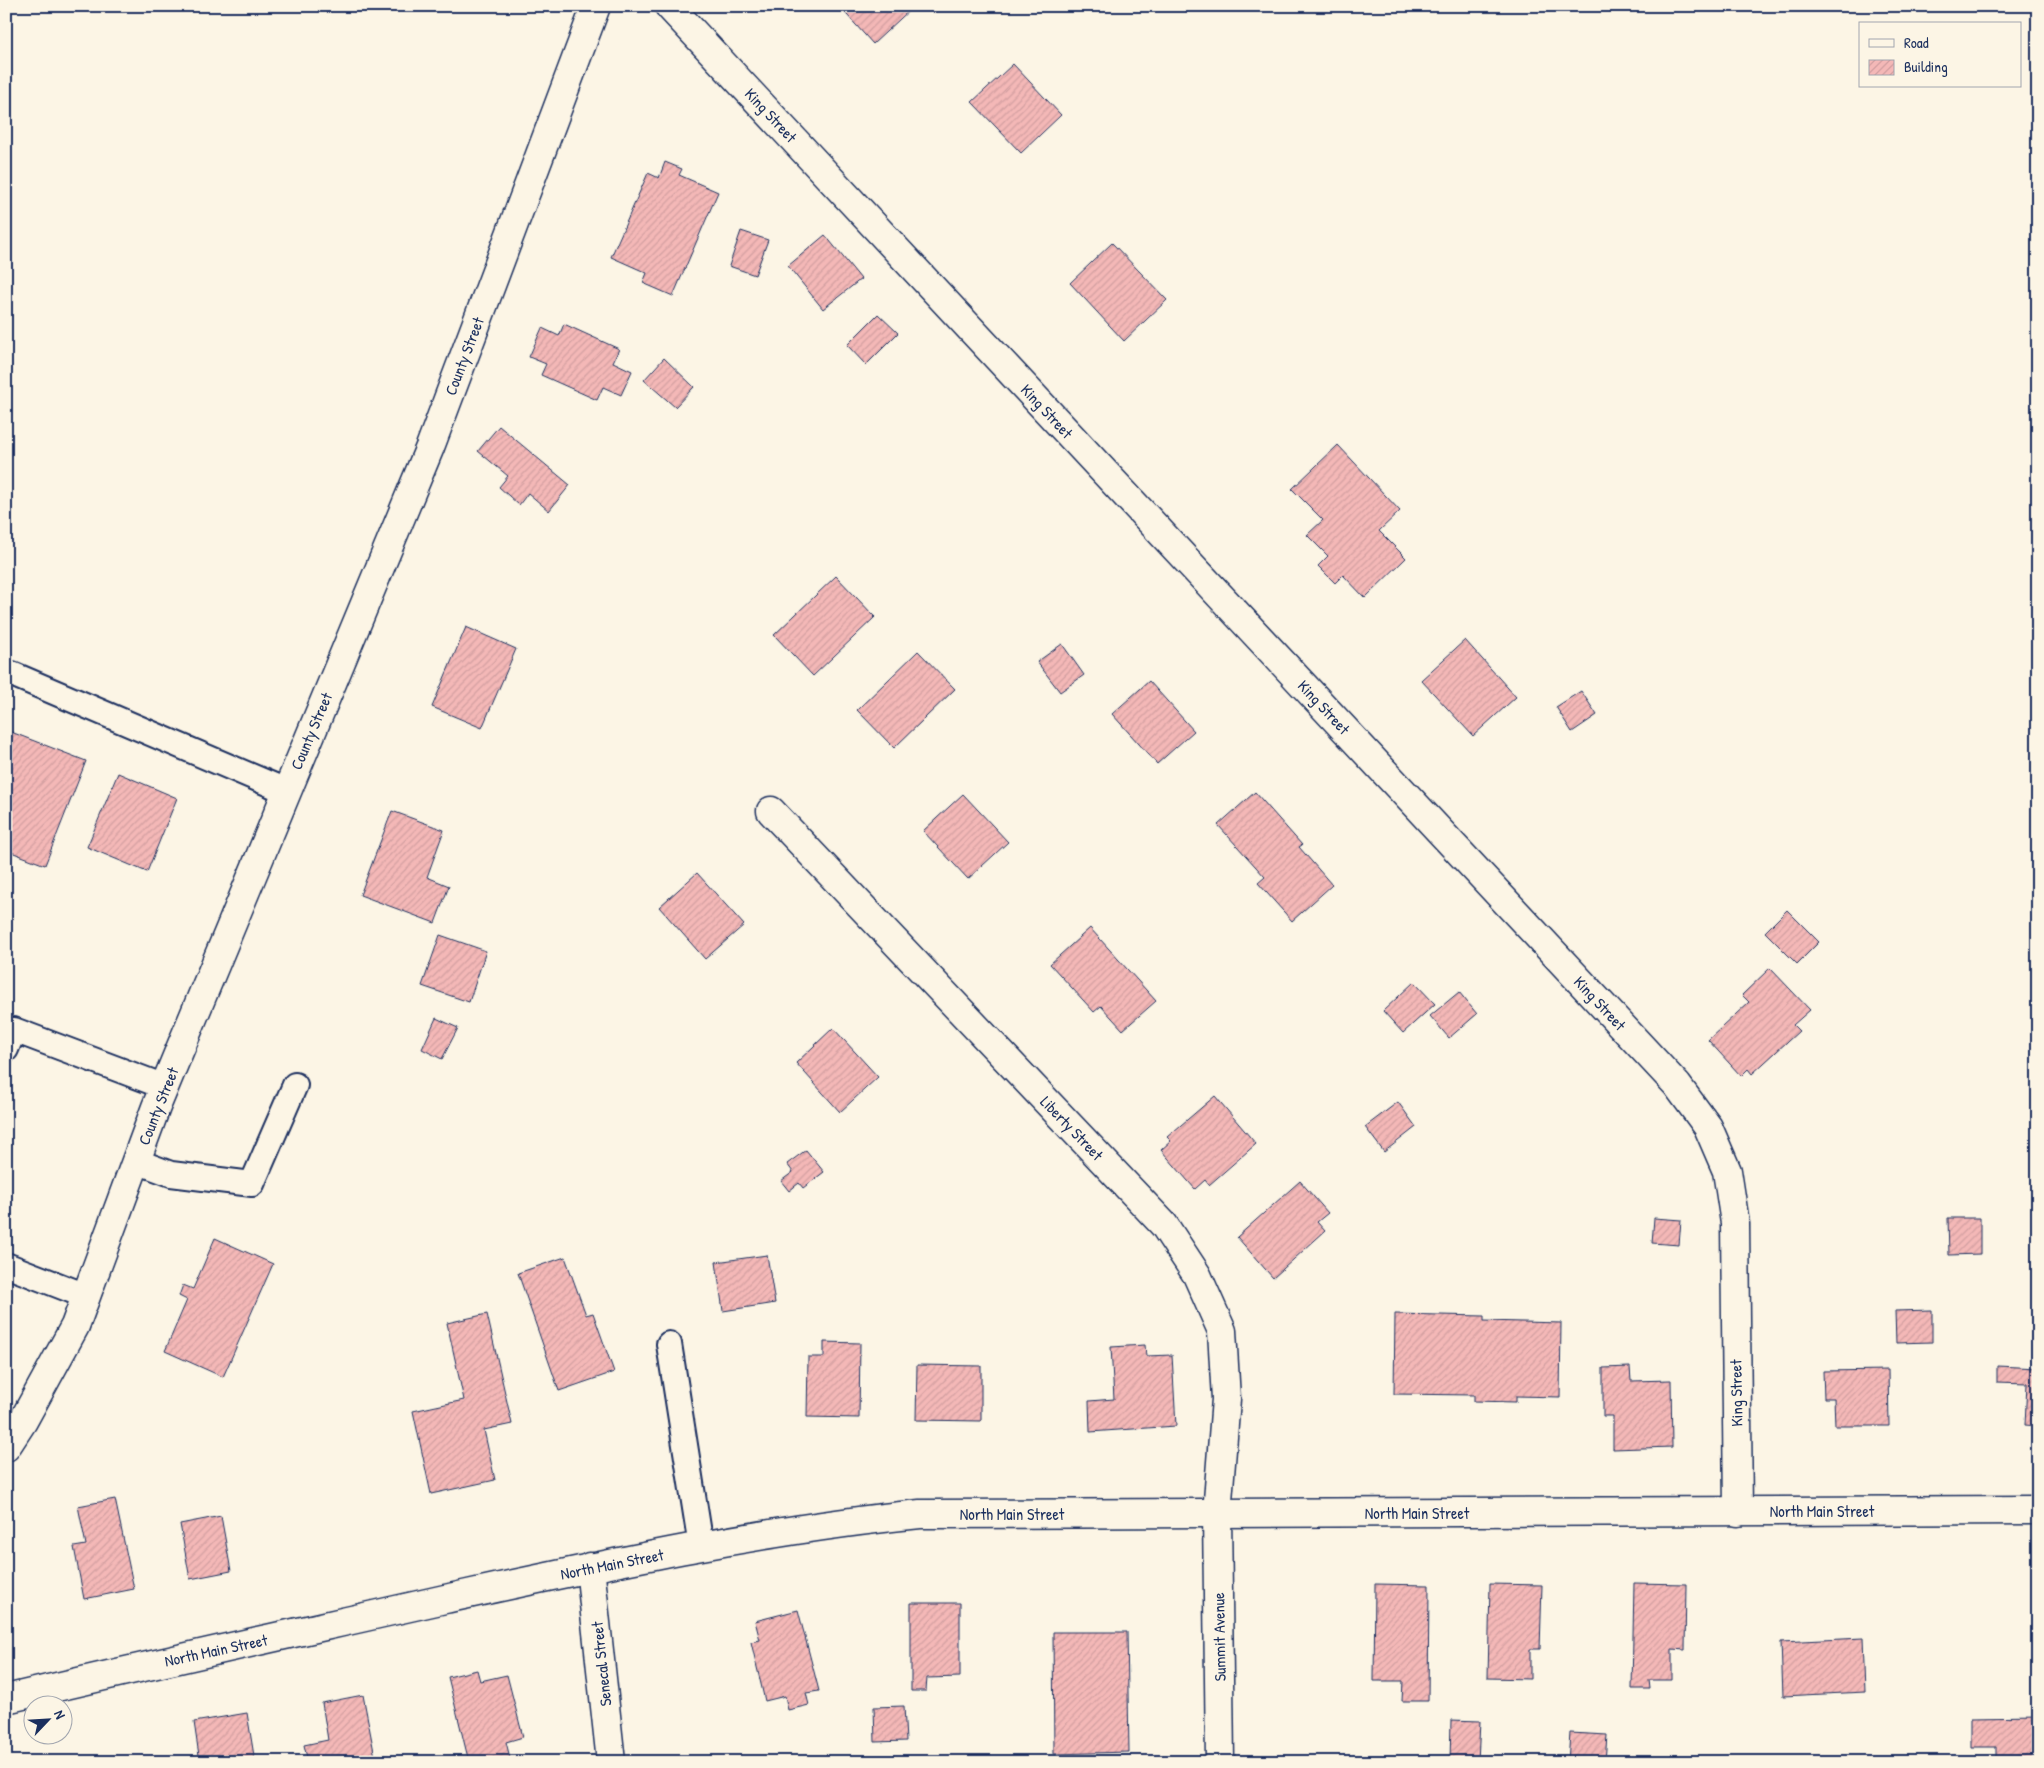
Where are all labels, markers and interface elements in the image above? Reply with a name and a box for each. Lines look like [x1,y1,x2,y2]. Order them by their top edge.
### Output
legend [1859,22,2022,88]
text: Road [1904,32,1929,53]
text: Building [1904,56,1948,77]
street label: King Street [740,83,802,147]
street label: County Street [439,313,489,398]
street label: King Street [1016,379,1078,443]
street label: King Street [1293,675,1355,739]
street label: County Street [285,688,337,773]
street label: King Street [1569,971,1631,1035]
street label: County Street [132,1063,184,1148]
street label: Liberty Street [1036,1091,1109,1165]
street label: King Street [1724,1359,1748,1427]
street label: North Main Street [1770,1500,1875,1522]
street label: North Main Street [1365,1502,1470,1524]
street label: North Main Street [960,1503,1065,1525]
street label: North Main Street [559,1543,666,1585]
street label: Summit Avenue [1207,1592,1231,1682]
street label: Senecal Street [586,1620,616,1707]
street label: North Main Street [163,1628,270,1672]
north arrow [22,1696,72,1746]
text: N [50,1707,71,1722]

